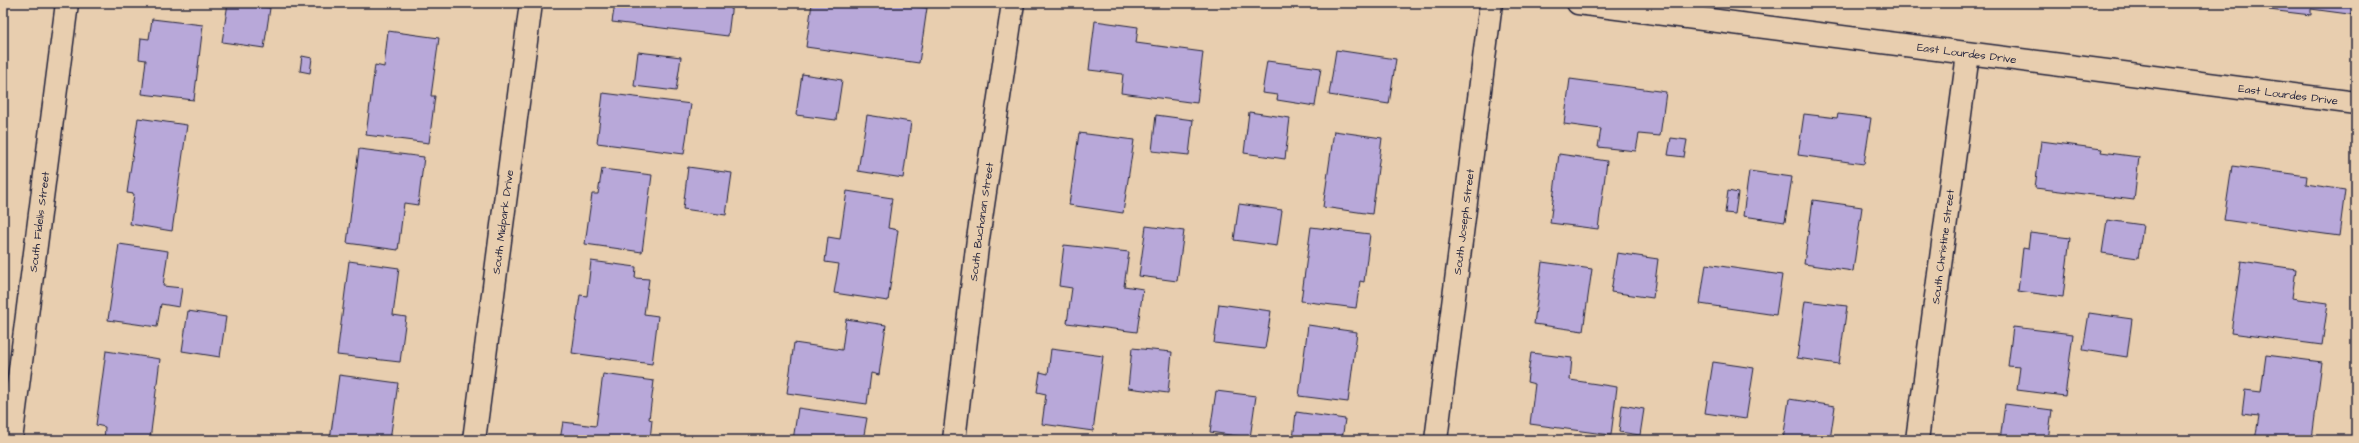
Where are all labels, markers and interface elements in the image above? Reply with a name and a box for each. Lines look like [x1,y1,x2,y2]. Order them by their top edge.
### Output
street label: East Lourdes Drive [1916,39,2017,67]
street label: East Lourdes Drive [2238,80,2339,108]
street label: South Buchanan Street [966,161,997,282]
street label: South Joseph Street [1449,167,1478,276]
street label: South Midpark Drive [488,169,517,275]
street label: South Fidelis Street [25,170,53,273]
street label: South Christine Street [1928,188,1958,305]

